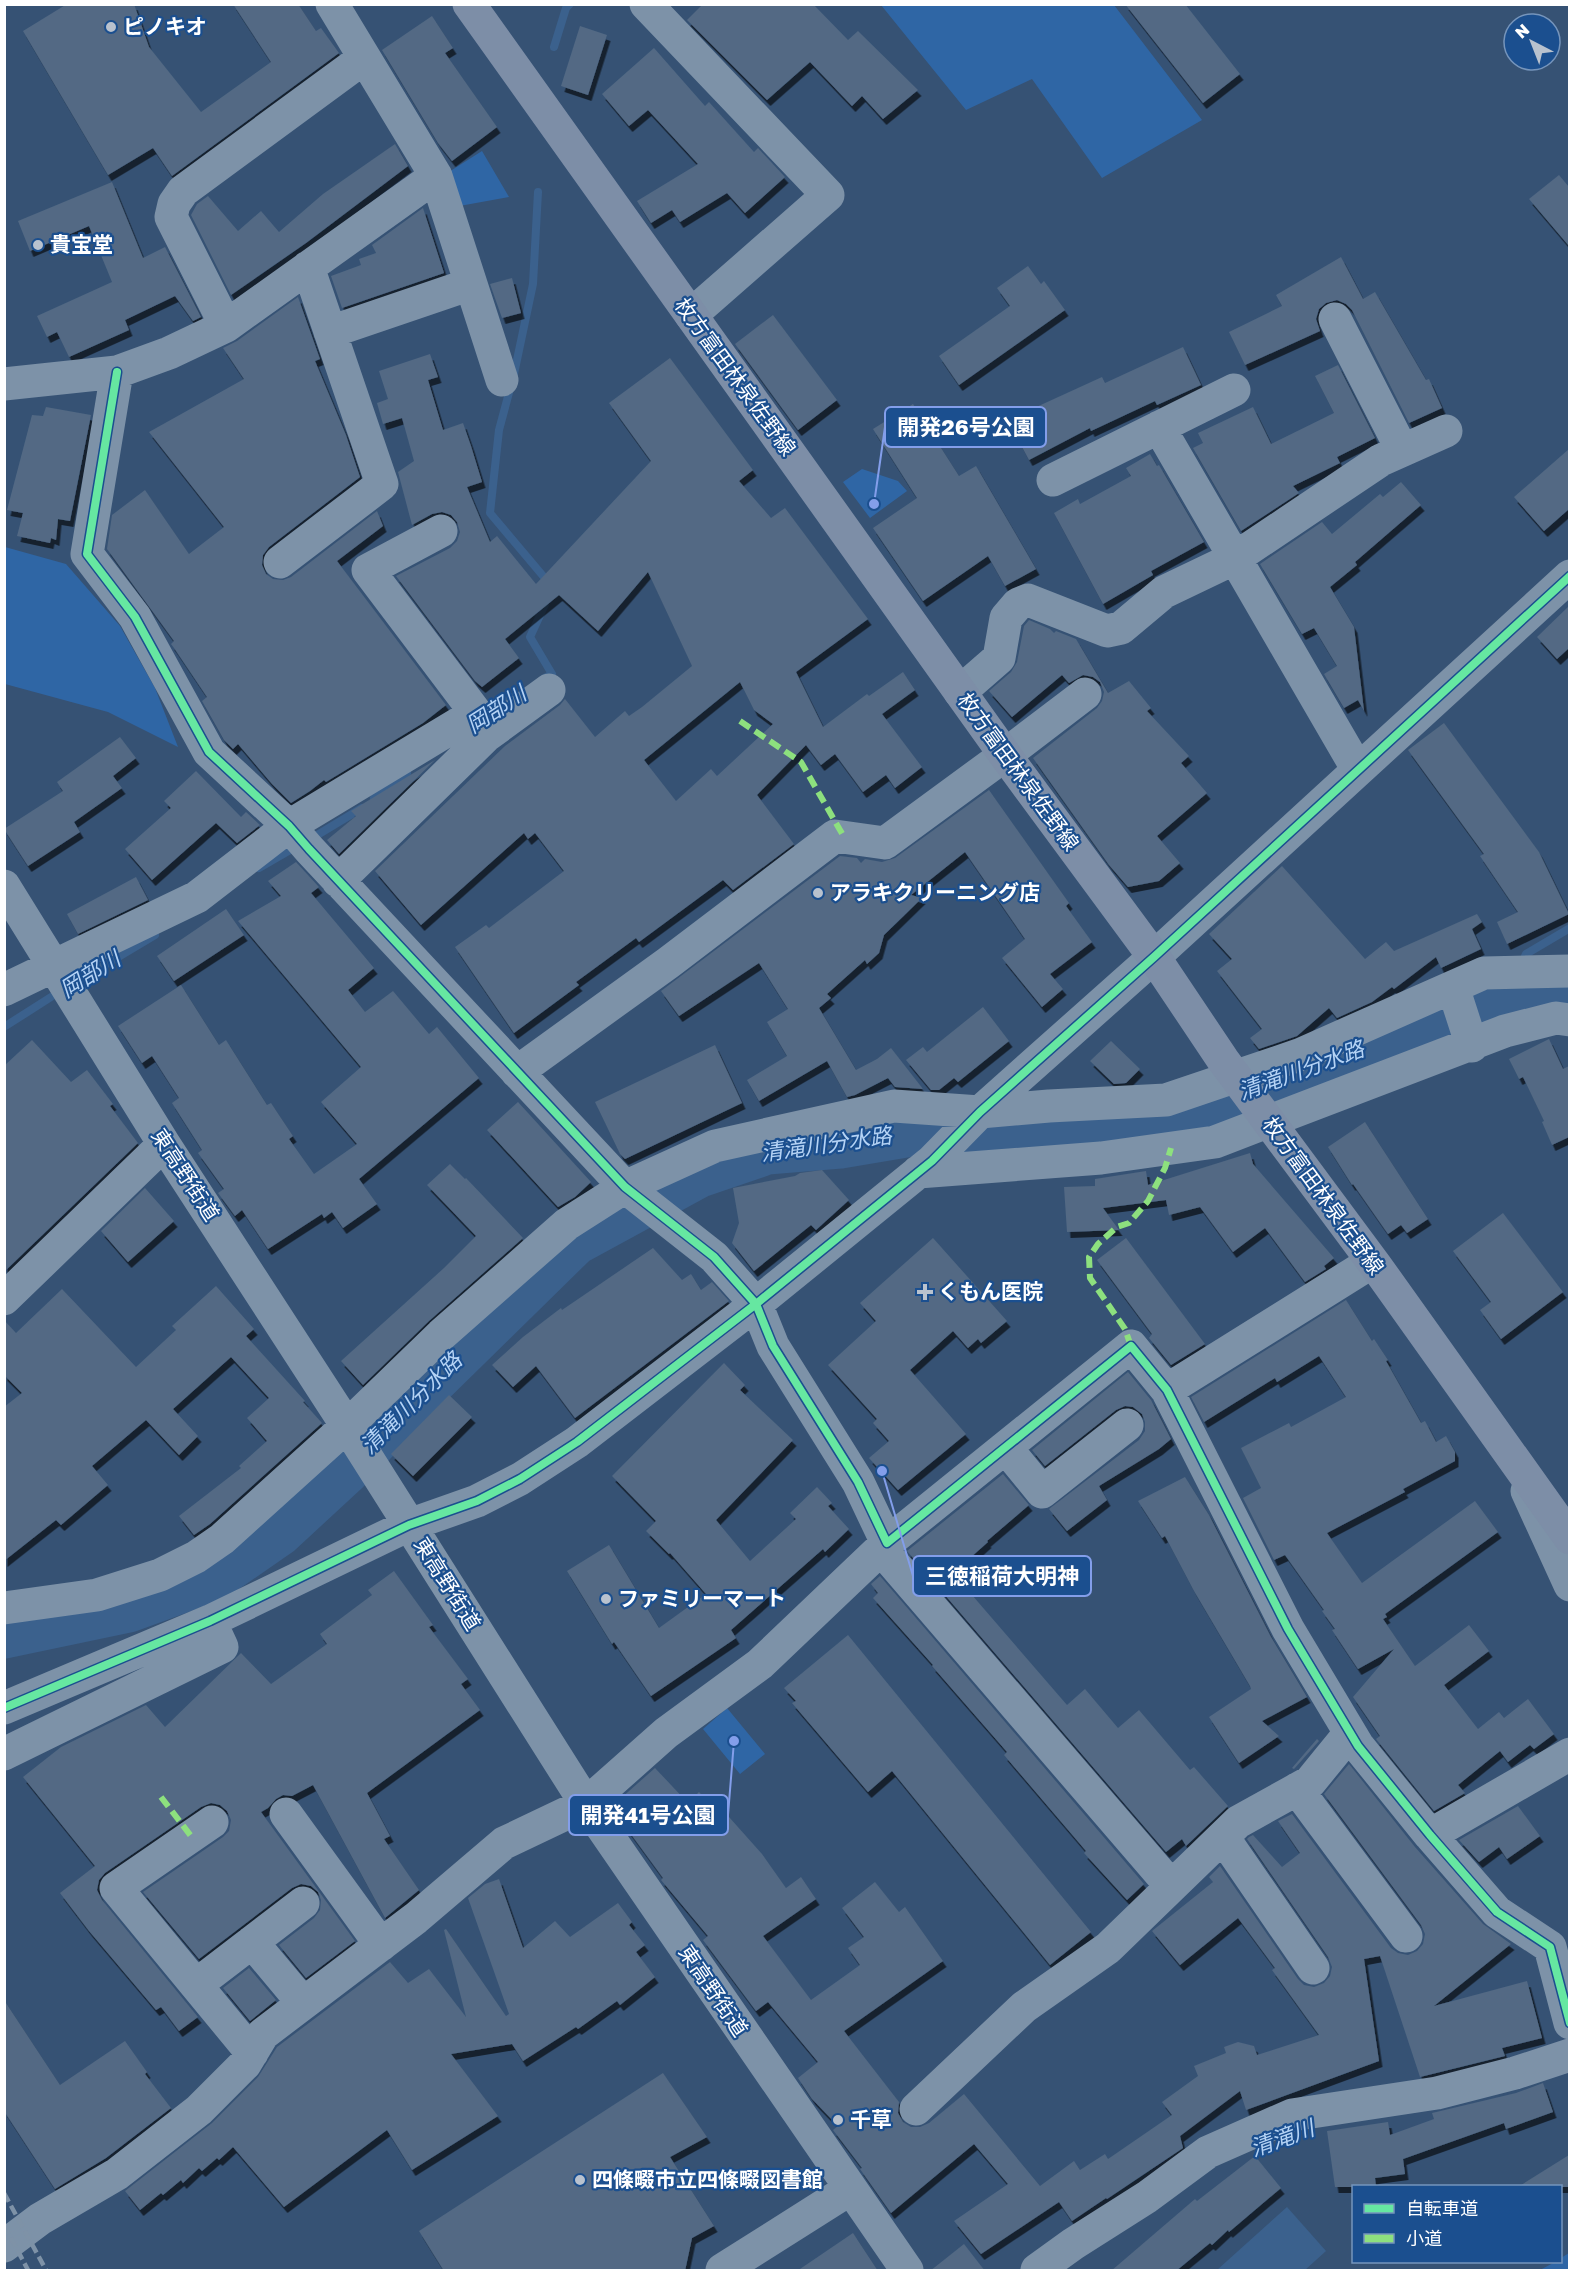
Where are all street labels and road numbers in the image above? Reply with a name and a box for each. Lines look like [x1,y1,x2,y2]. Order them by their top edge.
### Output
street label: 枚方富田林泉佐野線 [670,292,802,461]
street label: 枚方富田林泉佐野線 [953,687,1085,856]
street label: 枚方富田林泉佐野線 [1258,1111,1390,1280]
street label: 東高野街道 [146,1123,225,1226]
street label: 東高野街道 [409,1532,487,1635]
street label: 東高野街道 [674,1940,754,2041]

